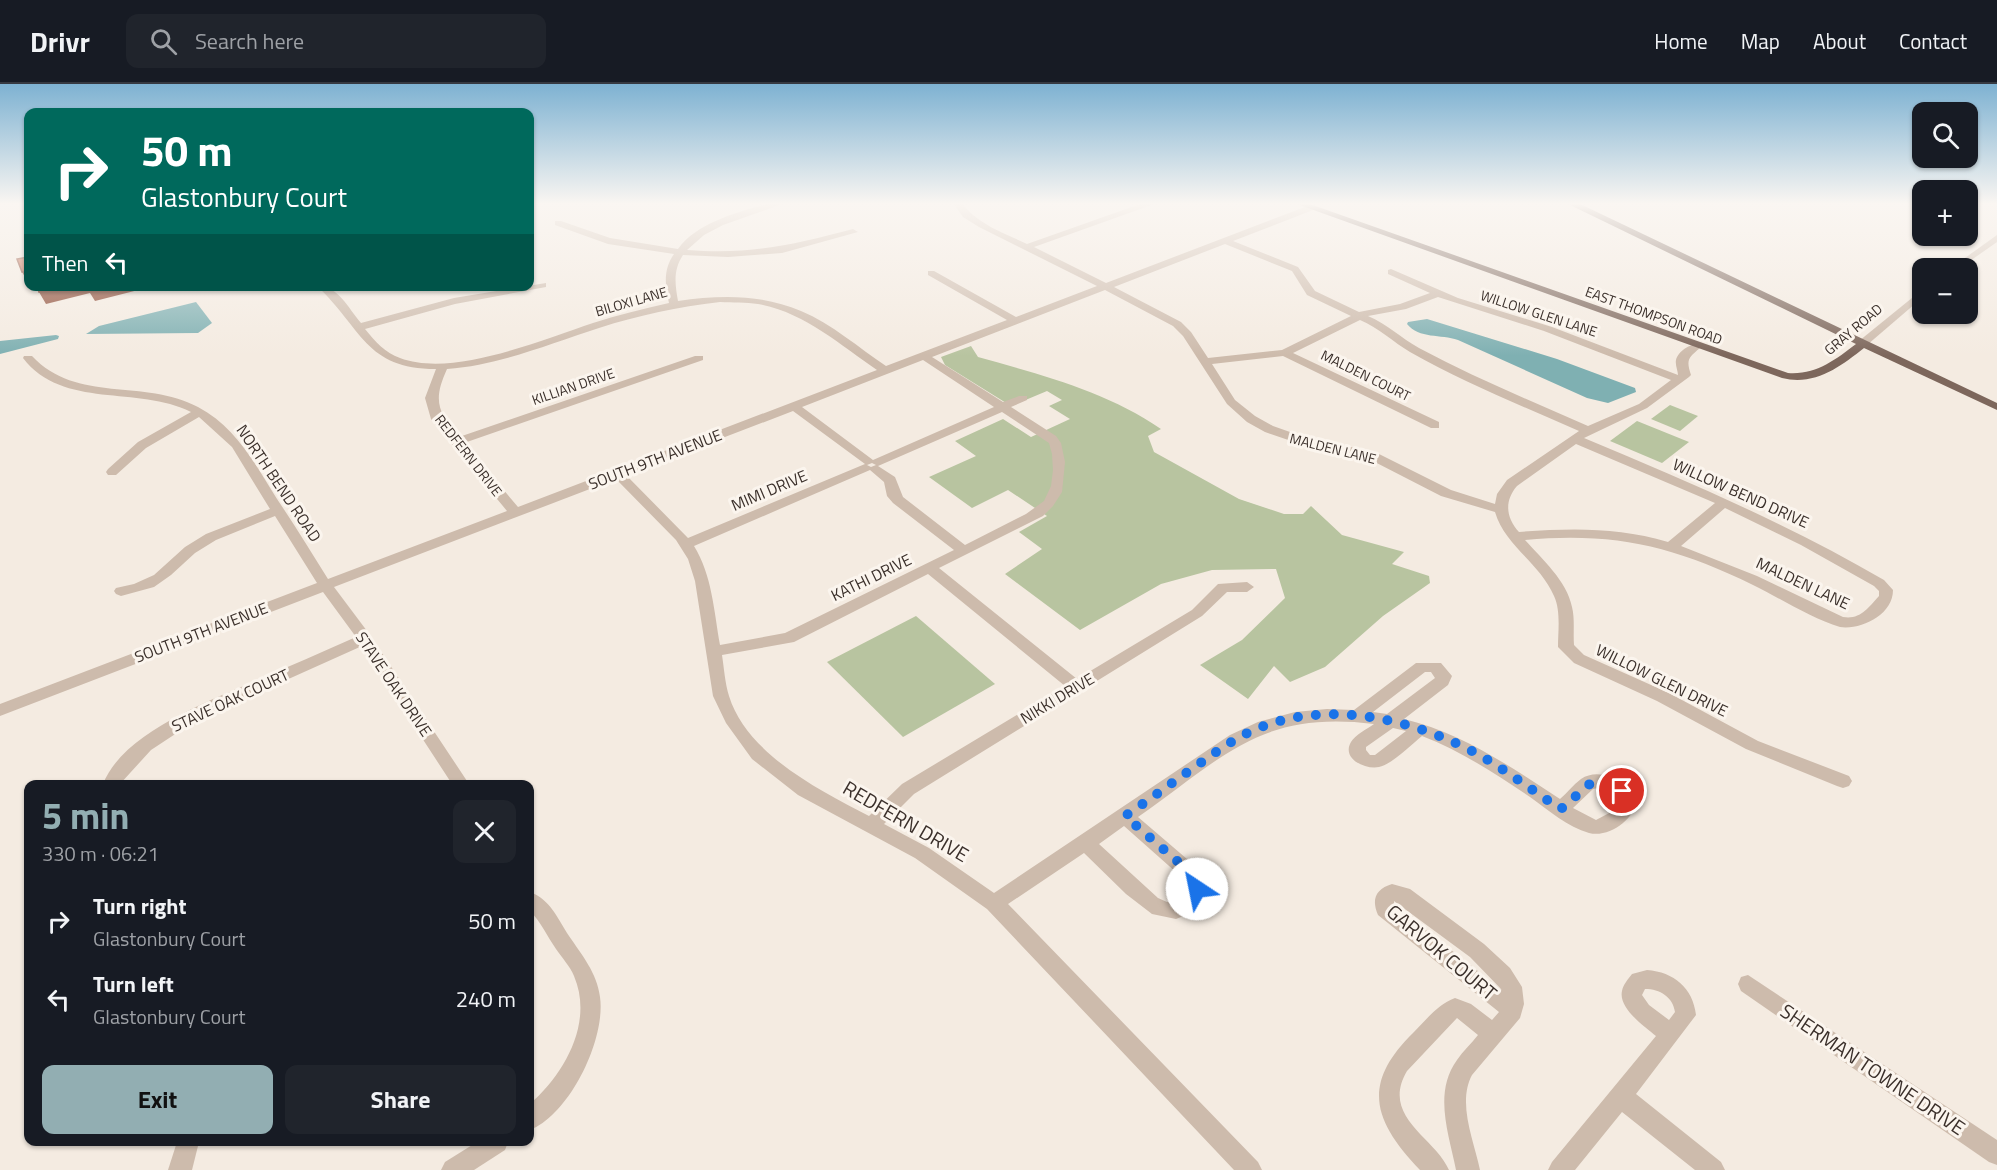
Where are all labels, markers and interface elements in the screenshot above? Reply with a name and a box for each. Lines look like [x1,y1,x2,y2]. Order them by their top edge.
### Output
search box [126,14,546,68]
text: Drivr [30,20,90,63]
text: Search here [195,24,304,58]
icon: search [147,25,180,58]
text: Home [1654,25,1708,57]
text: Map [1741,25,1780,57]
text: About [1813,25,1866,57]
text: Contact [1899,25,1967,57]
map controls [1912,102,1978,324]
button: search [1912,102,1978,168]
text: 50 m [141,118,233,182]
icon: right [42,132,120,210]
text: Glastonbury Court [141,176,347,217]
button: + [1912,180,1978,246]
text: Then [42,246,88,280]
icon: left [100,246,133,279]
button: − [1912,258,1978,324]
street label: EAST THOMPSON ROAD [1582,280,1726,350]
street label: BILOXI LANE [593,281,670,321]
street label: WILLOW GLEN LANE [1478,284,1600,342]
street label: GRAY ROAD [1819,298,1887,360]
street label: MALDEN COURT [1317,344,1415,406]
street label: KILLIAN DRIVE [529,362,617,410]
street label: REDFERN DRIVE [430,410,508,501]
street label: NORTH BEND ROAD [231,419,327,547]
street label: SOUTH 9TH AVENUE [585,422,725,496]
street label: MALDEN LANE [1288,427,1379,469]
street label: WILLOW BEND DRIVE [1669,452,1813,534]
street label: MIMI DRIVE [727,463,811,517]
street label: KATHI DRIVE [827,547,915,607]
street label: MALDEN LANE [1752,551,1854,615]
street label: SOUTH 9TH AVENUE [131,595,271,669]
street label: STAVE OAK DRIVE [350,627,438,741]
street label: WILLOW GLEN DRIVE [1592,638,1732,722]
street label: STAVE OAK COURT [167,662,293,738]
street label: NIKKI DRIVE [1015,666,1099,730]
pin [1596,765,1647,816]
street label: REDFERN DRIVE [837,772,975,870]
icon: arrive [1605,774,1638,807]
text: 5 min [42,788,129,843]
button: close [453,800,516,863]
text: 330 m · 06:21 [42,838,159,869]
position arrow [1165,857,1229,921]
text: Turn right [93,889,187,923]
street label: GARVOK COURT [1380,896,1504,1008]
text: 50 m [468,904,516,938]
icon: right [42,905,75,938]
text: Glastonbury Court [93,923,246,954]
text: Turn left [93,967,174,1001]
text: 240 m [456,982,516,1016]
icon: left [42,983,75,1016]
street label: SHERMAN TOWNE DRIVE [1774,995,1972,1143]
text: Glastonbury Court [93,1001,246,1032]
button: Exit [42,1065,273,1134]
button: Share [285,1065,516,1134]

